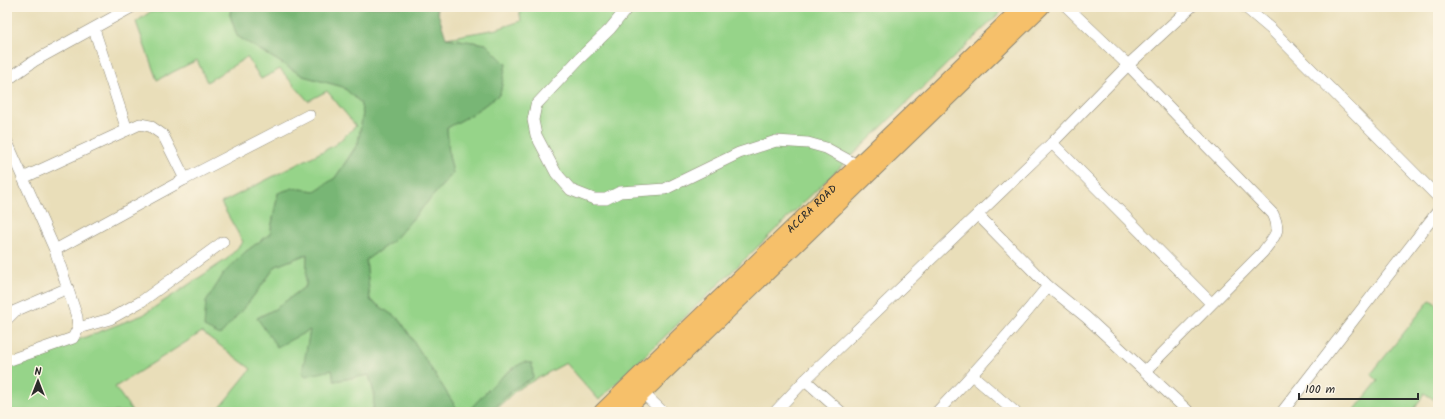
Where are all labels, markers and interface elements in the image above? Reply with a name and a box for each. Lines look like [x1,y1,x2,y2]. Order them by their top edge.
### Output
street label: ACCRA ROAD [783,181,842,238]
north arrow [18,361,58,401]
text: N [35,363,42,381]
scale bar [1299,375,1418,401]
text: 100 m [1305,380,1336,399]

